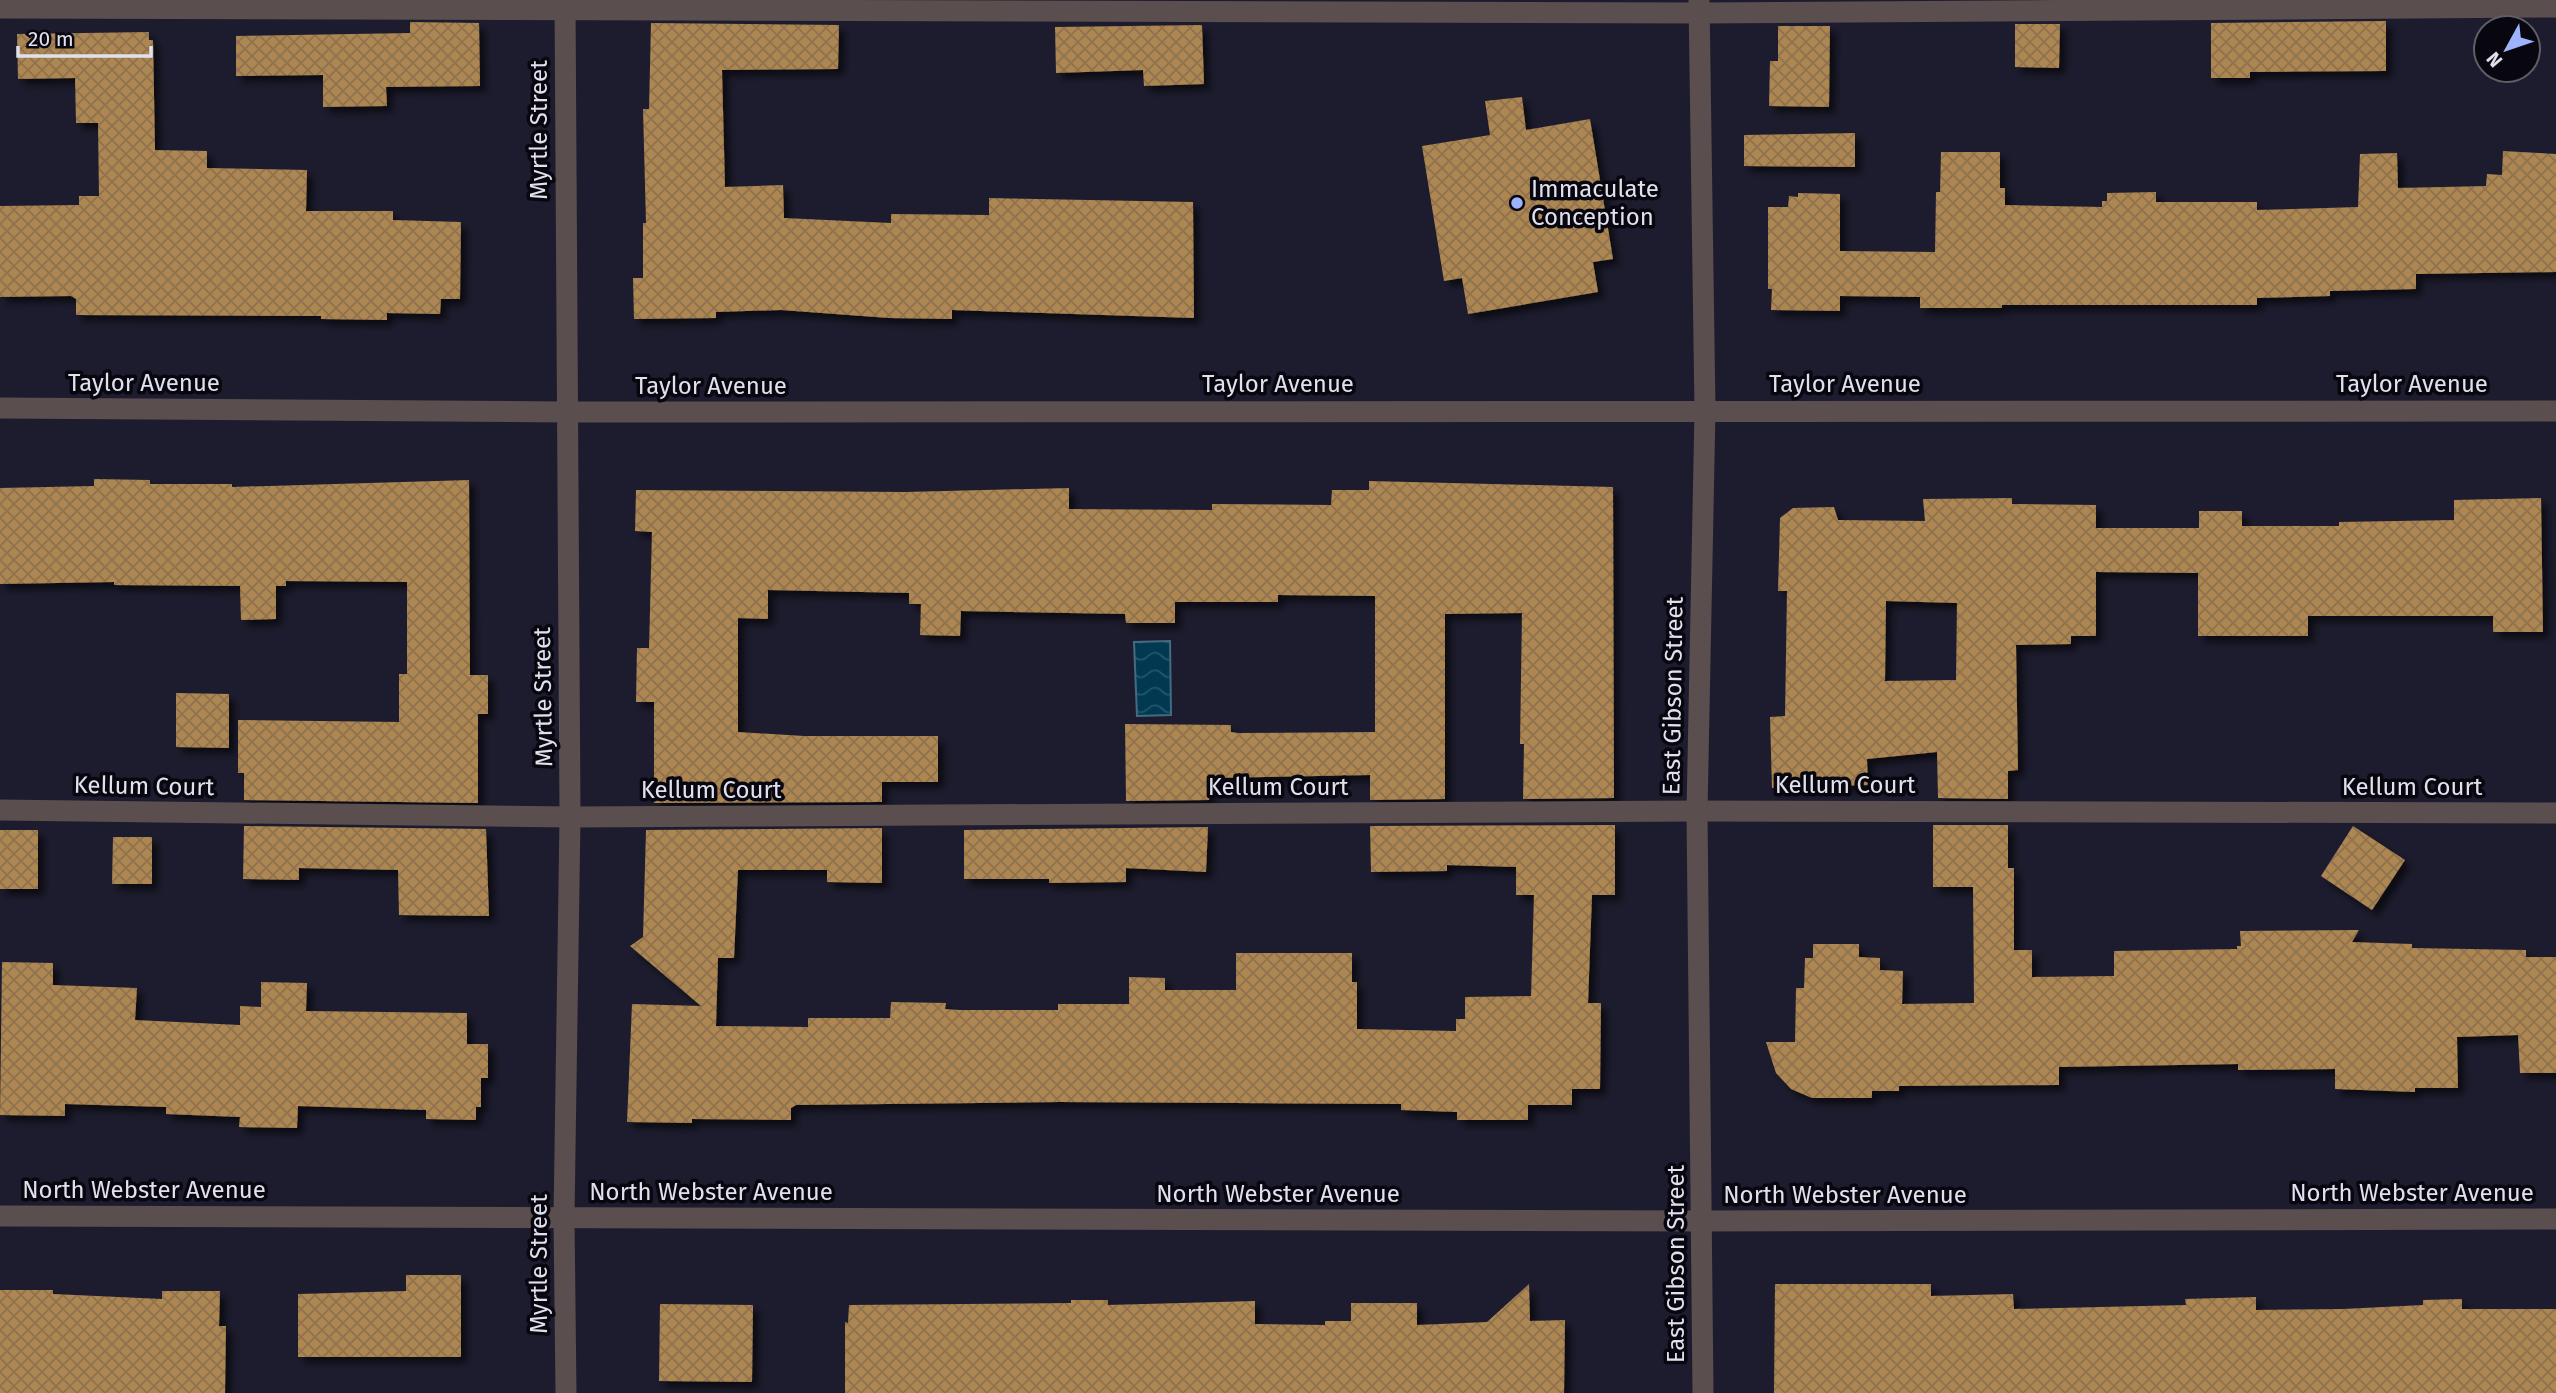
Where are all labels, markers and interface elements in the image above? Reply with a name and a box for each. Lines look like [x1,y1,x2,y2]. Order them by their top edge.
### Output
scale bar [18,14,150,58]
north arrow [2472,14,2542,84]
text: 20 m [28,26,74,52]
text: N [2481,47,2507,72]
street label: Myrtle Street [525,60,553,200]
place label: Immaculate Conception [1531,175,1659,231]
marker: Immaculate Conception [1509,195,1525,211]
street label: Taylor Avenue [68,369,220,397]
street label: Taylor Avenue [1202,370,1354,398]
street label: Taylor Avenue [1769,370,1921,398]
street label: Taylor Avenue [2336,370,2488,398]
street label: Taylor Avenue [635,372,787,400]
street label: East Gibson Street [1657,596,1689,795]
street label: Myrtle Street [528,627,558,767]
street label: Kellum Court [73,771,215,801]
street label: Kellum Court [1775,771,1916,799]
street label: Kellum Court [1208,773,1349,801]
street label: Kellum Court [2342,773,2483,801]
street label: Kellum Court [641,776,782,804]
street label: East Gibson Street [1662,1164,1690,1363]
street label: North Webster Avenue [22,1176,266,1204]
street label: North Webster Avenue [589,1178,833,1206]
street label: North Webster Avenue [2290,1179,2534,1207]
street label: North Webster Avenue [1156,1180,1400,1208]
street label: North Webster Avenue [1723,1181,1967,1209]
street label: Myrtle Street [525,1194,553,1334]

